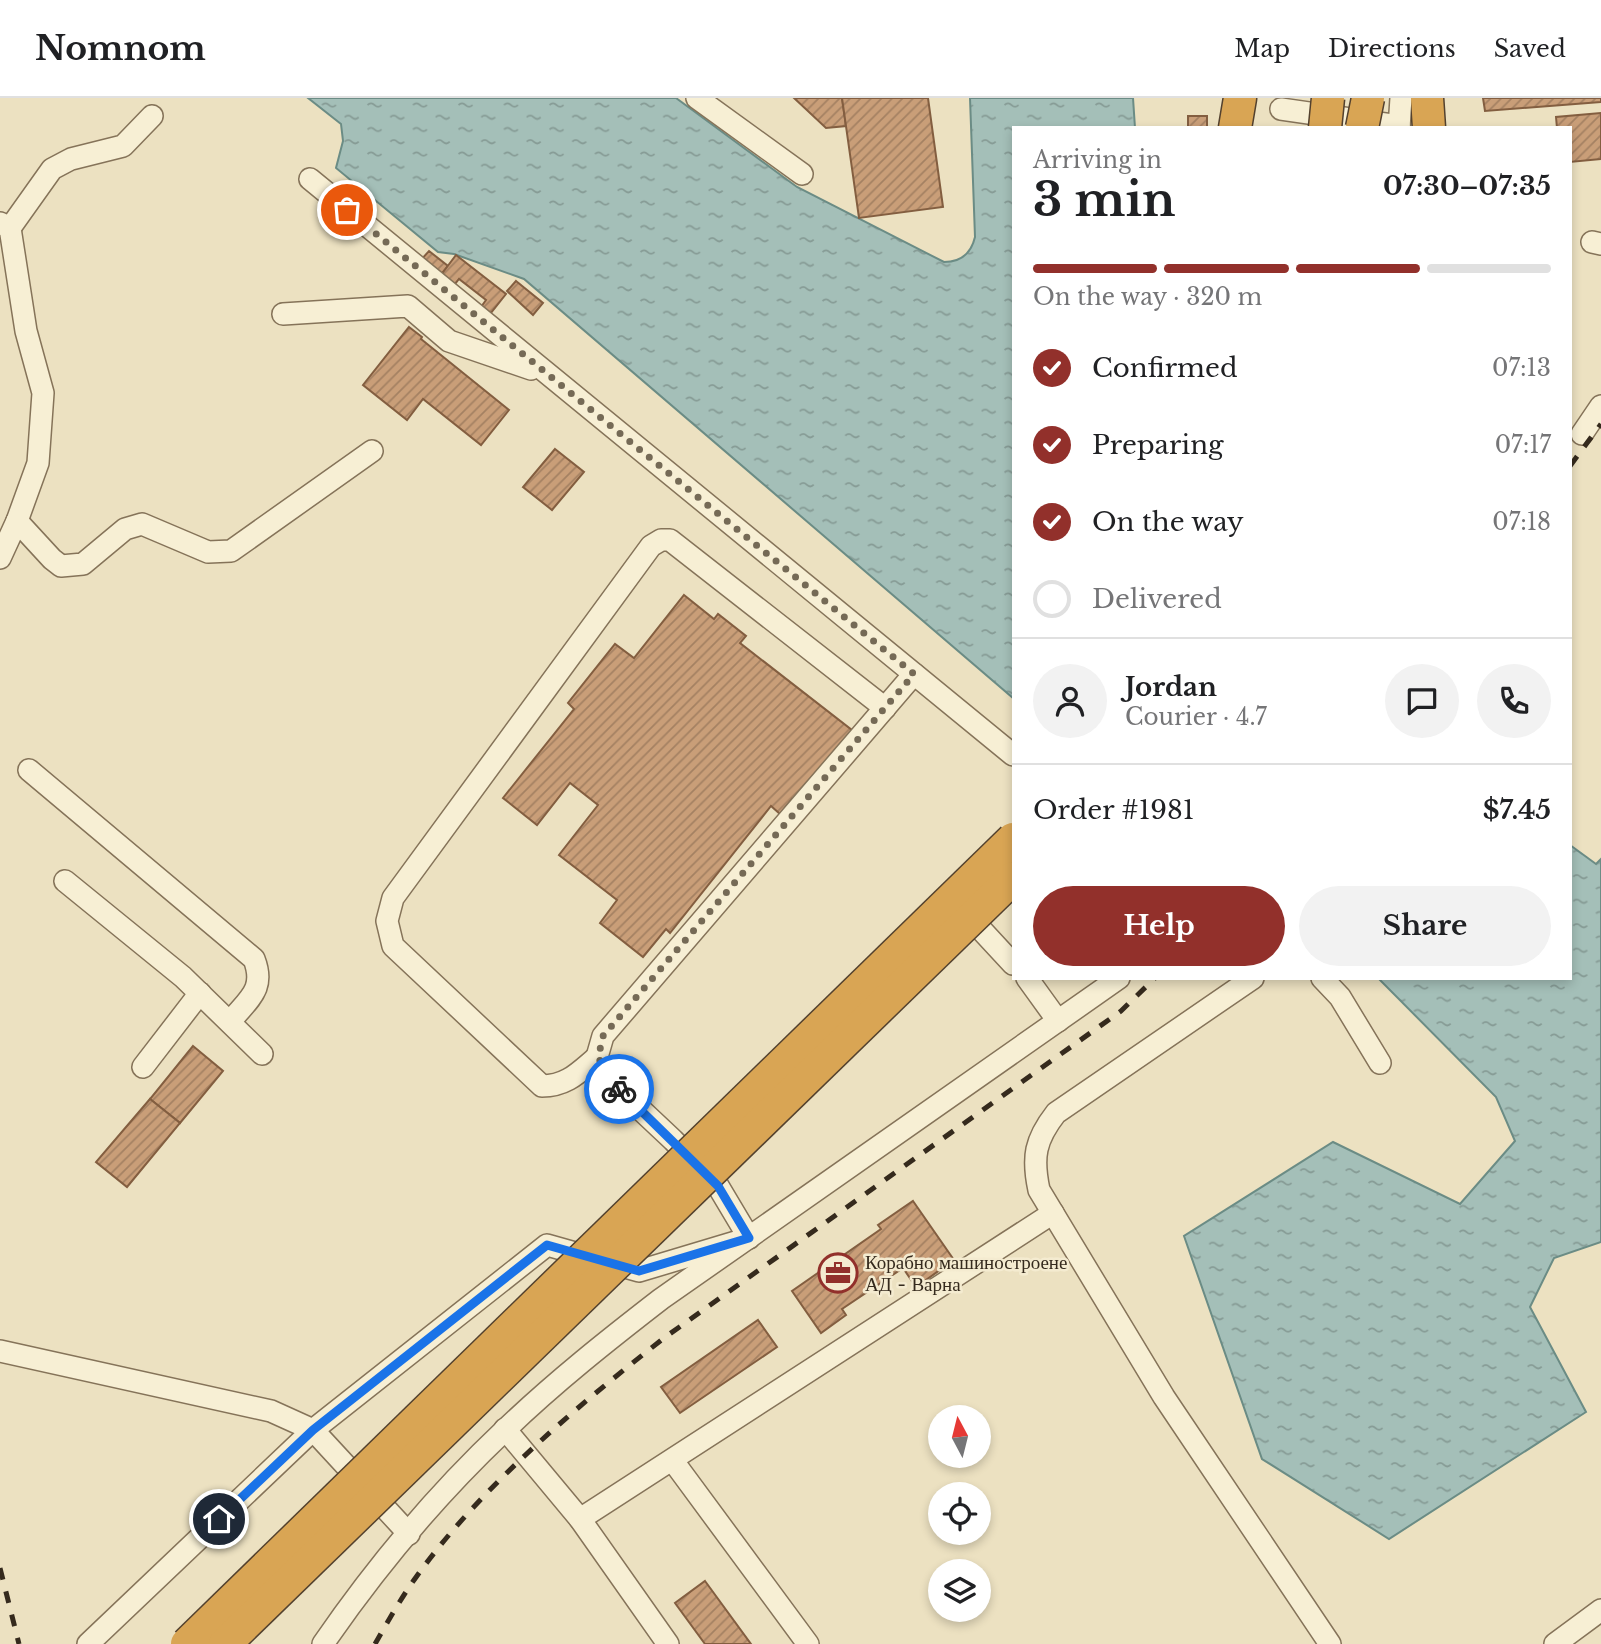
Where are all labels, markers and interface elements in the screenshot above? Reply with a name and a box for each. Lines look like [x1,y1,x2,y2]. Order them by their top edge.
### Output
text: Nomnom [35,28,206,69]
text: Map [1234,34,1290,63]
text: Directions [1328,34,1456,63]
text: Saved [1494,34,1566,63]
text: Arriving in [1033,146,1162,174]
text: 07:30–07:35 [1383,170,1551,202]
text: 3 min [1033,171,1175,228]
pin [317,180,377,240]
icon: bag [328,191,366,229]
text: On the way · 320 m [1033,283,1262,311]
icon: check [1033,349,1071,387]
text: Confirmed [1092,352,1237,384]
text: 07:13 [1492,354,1551,382]
icon: check [1033,426,1071,464]
text: Preparing [1092,429,1224,461]
text: 07:17 [1495,431,1551,459]
icon: check [1033,503,1071,541]
text: On the way [1092,506,1244,538]
text: 07:18 [1492,508,1551,536]
text: Delivered [1092,583,1222,615]
button: person [1033,664,1107,738]
button: chat [1385,664,1459,738]
button: phone [1477,664,1551,738]
text: Jordan [1125,671,1217,703]
text: Courier · 4.7 [1125,703,1267,731]
text: Order #1981 [1033,794,1194,826]
text: $7.45 [1483,794,1551,826]
button: Help [1033,886,1285,966]
button: Share [1299,886,1551,966]
courier [584,1054,654,1124]
icon: bike [600,1070,638,1108]
place label: Корабно машиностроене АД - Варна [865,1251,1067,1296]
office icon: Корабно машиностроене АД - Варна [817,1252,859,1294]
north arrow [928,1405,990,1468]
map controls [928,1405,991,1622]
button: locate [928,1482,991,1545]
pin [189,1489,249,1549]
icon: home [200,1500,238,1538]
button: layers [928,1559,991,1622]

